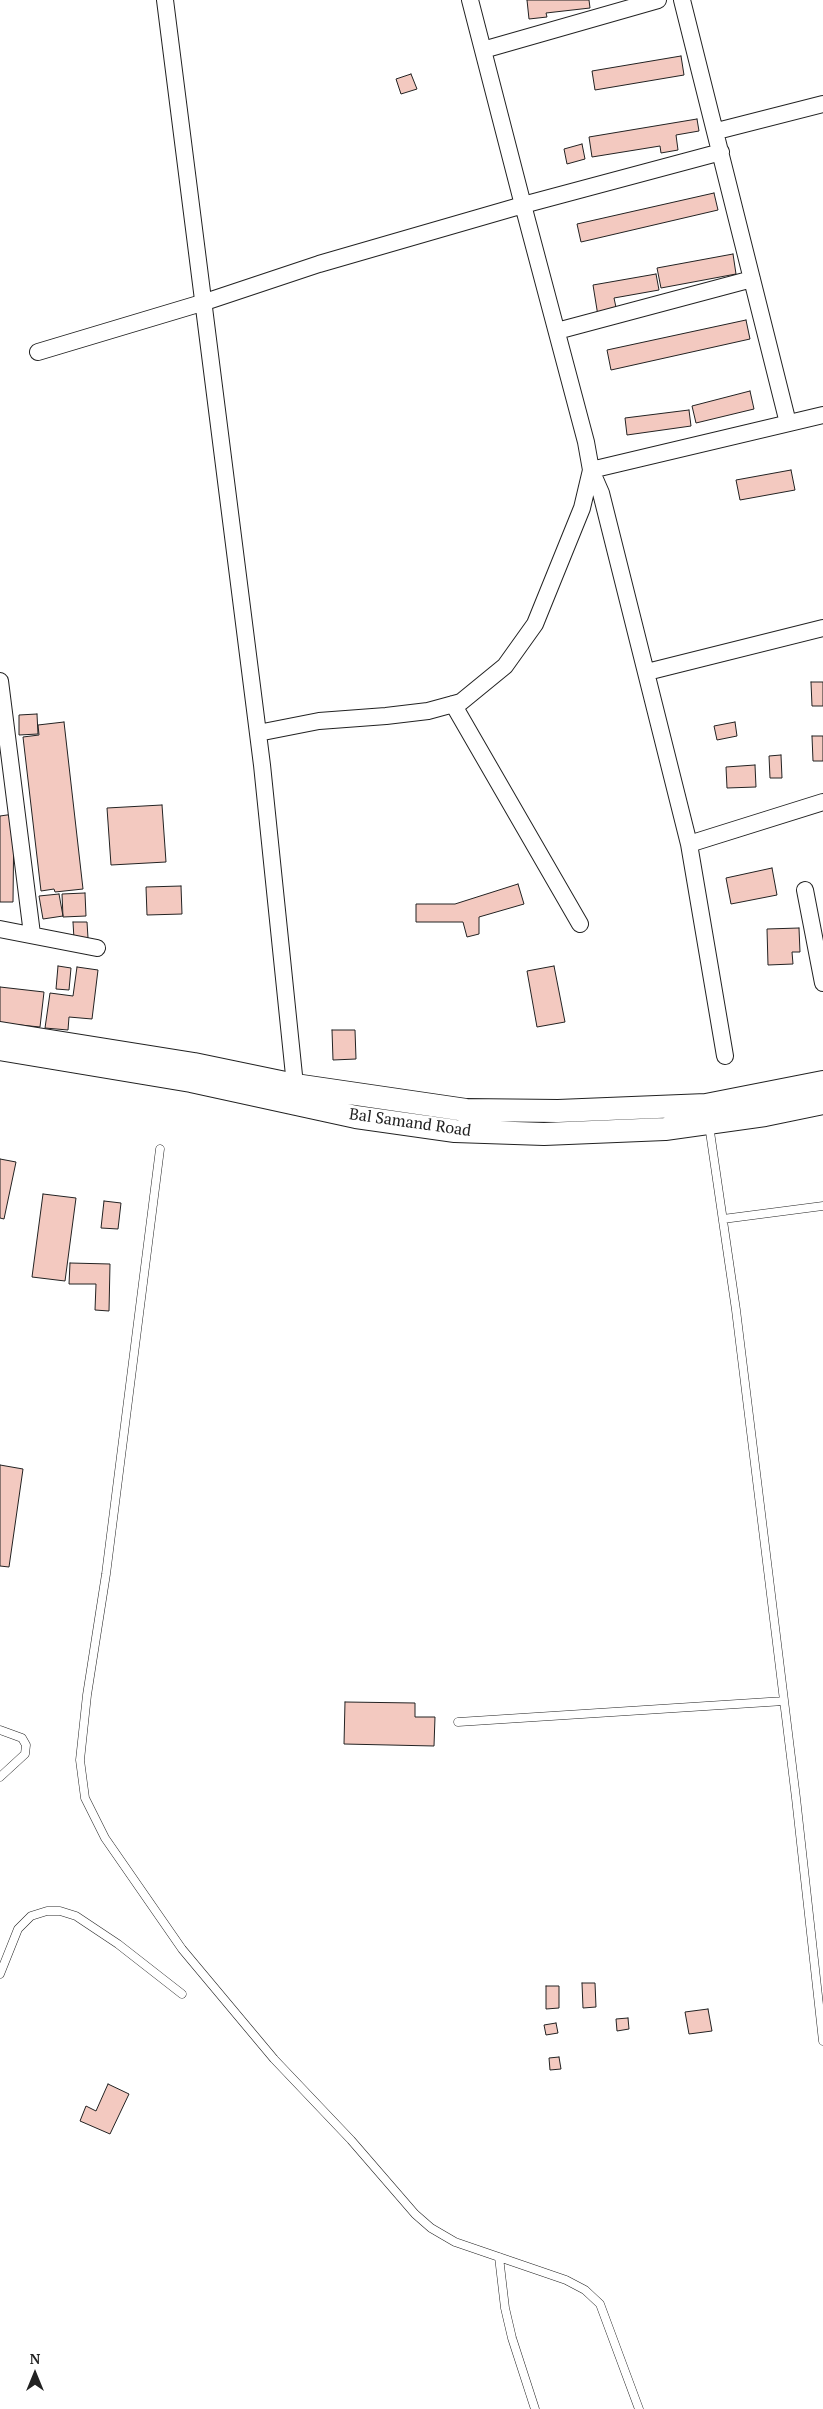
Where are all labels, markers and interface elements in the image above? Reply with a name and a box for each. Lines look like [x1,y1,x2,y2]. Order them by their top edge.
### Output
street label: Bal Samand Road [348,1105,472,1141]
north arrow [10,2349,60,2399]
text: N [30,2349,40,2368]

